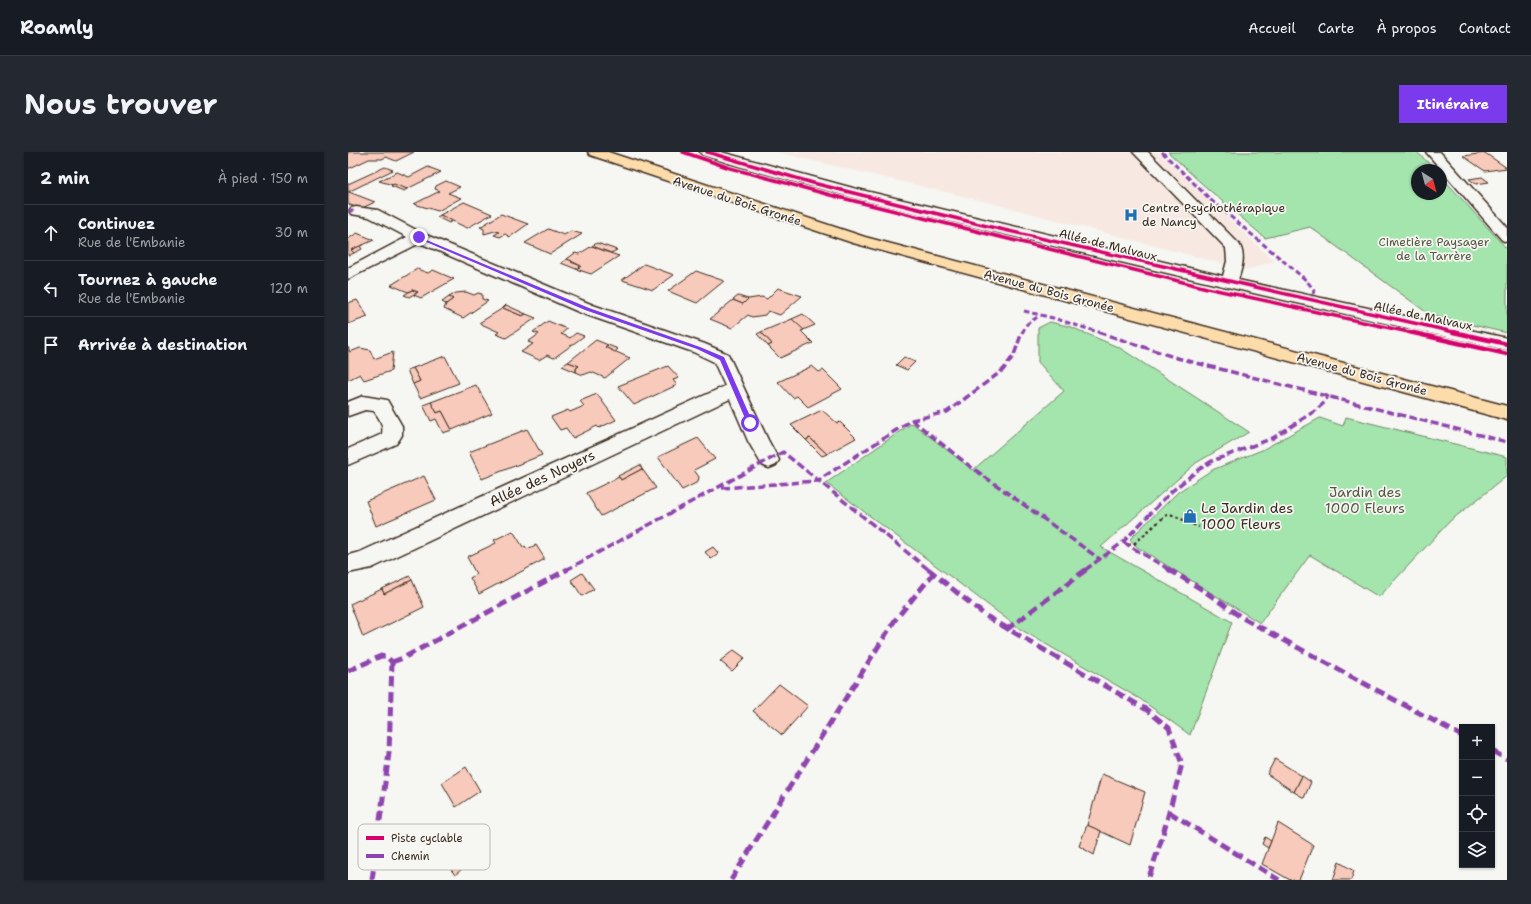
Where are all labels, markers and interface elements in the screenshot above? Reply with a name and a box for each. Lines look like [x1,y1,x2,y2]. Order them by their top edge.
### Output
text: Roamly [20,15,94,40]
text: Accueil [1248,19,1296,37]
text: Carte [1318,19,1354,37]
text: À propos [1376,19,1437,37]
text: Contact [1459,19,1511,37]
text: Nous trouver [24,85,218,123]
button: Itinéraire [1399,85,1507,123]
north arrow [1411,164,1447,200]
text: 2 min [40,167,90,189]
text: À pied · 150 m [218,170,308,187]
street label: Avenue du Bois Gronée [671,173,804,229]
place label: Centre Psychothérapique de Nancy [1142,200,1285,230]
hospital icon: Centre Psychothérapique de Nancy [1123,207,1139,223]
text: Continuez [78,214,155,234]
icon: ahead [40,222,62,244]
text: 30 m [274,224,308,241]
street label: Allée de Malvaux [1057,225,1159,265]
route end [410,228,428,246]
text: Rue de l'Embanie [78,234,185,251]
park label: Cimetière Paysager de la Tarrère [1378,234,1490,264]
street label: Avenue du Bois Gronée [982,266,1116,316]
text: Tournez à gauche [78,270,218,290]
icon: left [40,278,62,300]
text: 120 m [270,280,308,297]
text: Rue de l'Embanie [78,290,185,307]
street label: Allée de Malvaux [1372,298,1474,334]
icon: arrive [40,334,62,356]
text: Arrivée à destination [78,335,247,355]
street label: Avenue du Bois Gronée [1295,349,1429,399]
route start [741,414,759,432]
street label: Allée des Noyers [486,446,598,510]
park label: Jardin des 1000 Fleurs [1325,483,1405,517]
place label: Le Jardin des 1000 Fleurs [1201,499,1293,533]
shop icon: Le Jardin des 1000 Fleurs [1182,508,1198,524]
map controls [1459,724,1495,868]
button: + [1459,724,1495,760]
button: − [1459,760,1495,796]
button: locate [1459,796,1495,832]
legend [358,824,490,870]
text: Piste cyclable [391,831,463,846]
button: layers [1459,832,1495,868]
text: Chemin [391,849,430,864]

